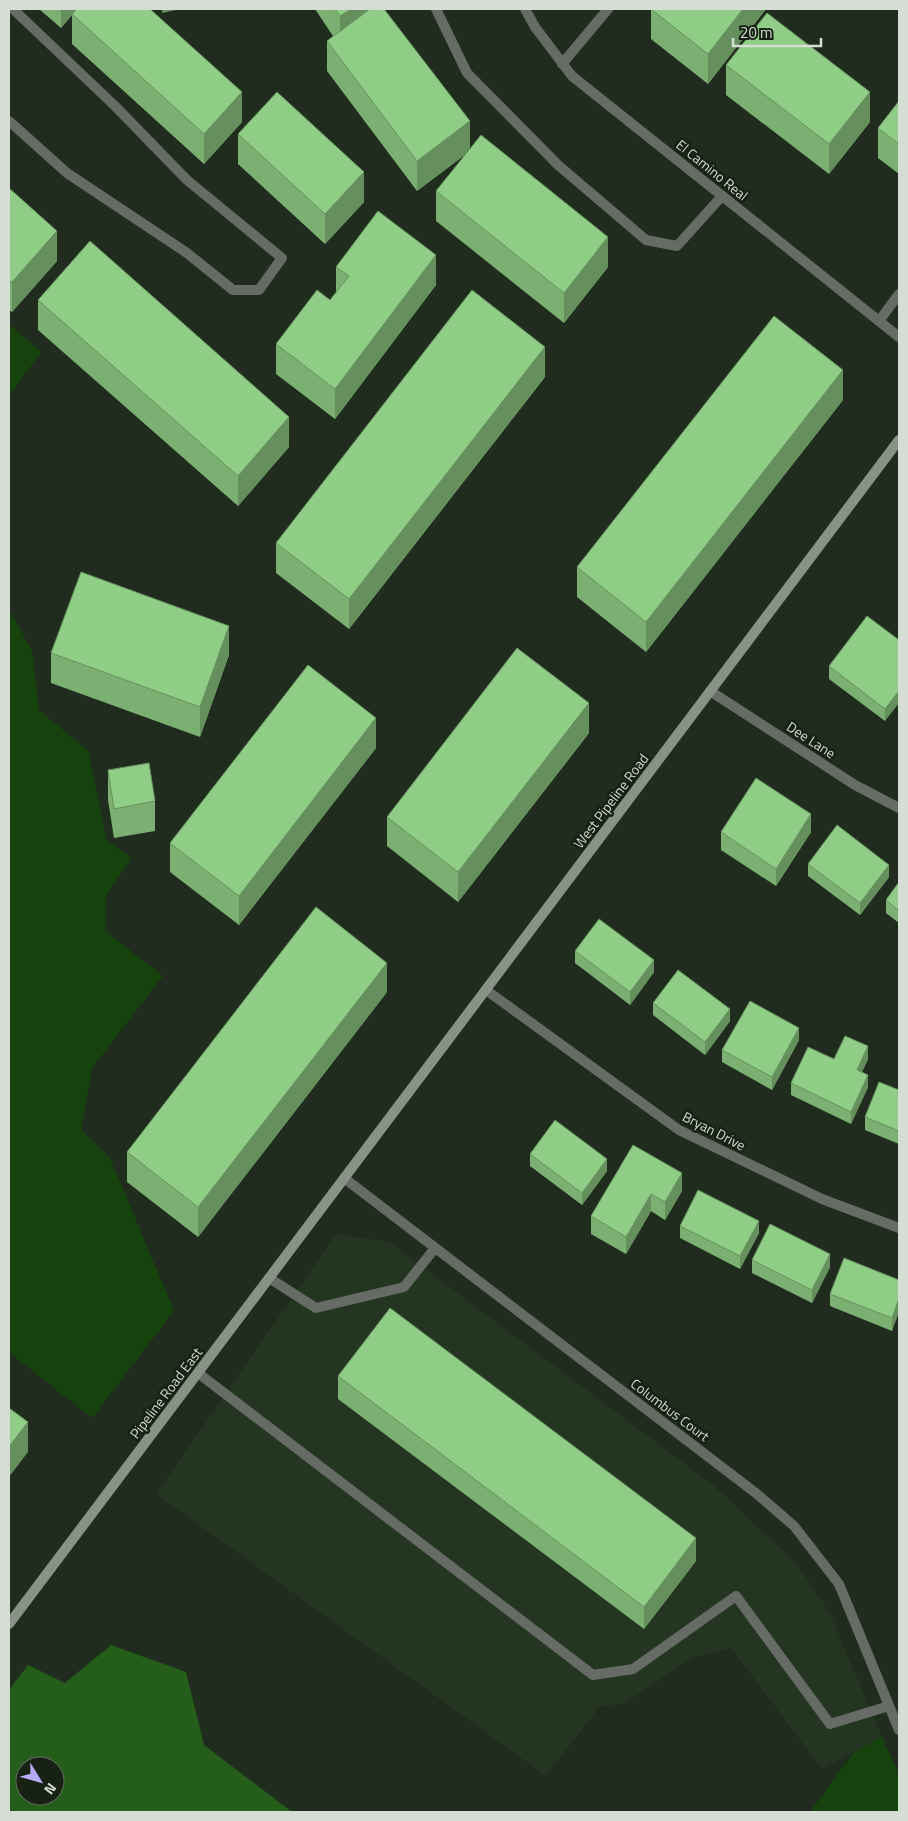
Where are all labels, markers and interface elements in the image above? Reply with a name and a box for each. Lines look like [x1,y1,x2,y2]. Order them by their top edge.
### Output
scale bar [733,15,820,47]
text: 20 m [740,21,773,44]
street label: El Camino Real [672,134,753,205]
street label: Dee Lane [783,716,840,763]
street label: West Pipeline Road [568,749,653,852]
street label: Bryan Drive [679,1106,749,1155]
street label: Pipeline Road East [124,1343,207,1443]
street label: Columbus Court [627,1373,714,1446]
north arrow [15,1756,65,1806]
text: N [39,1779,62,1799]

